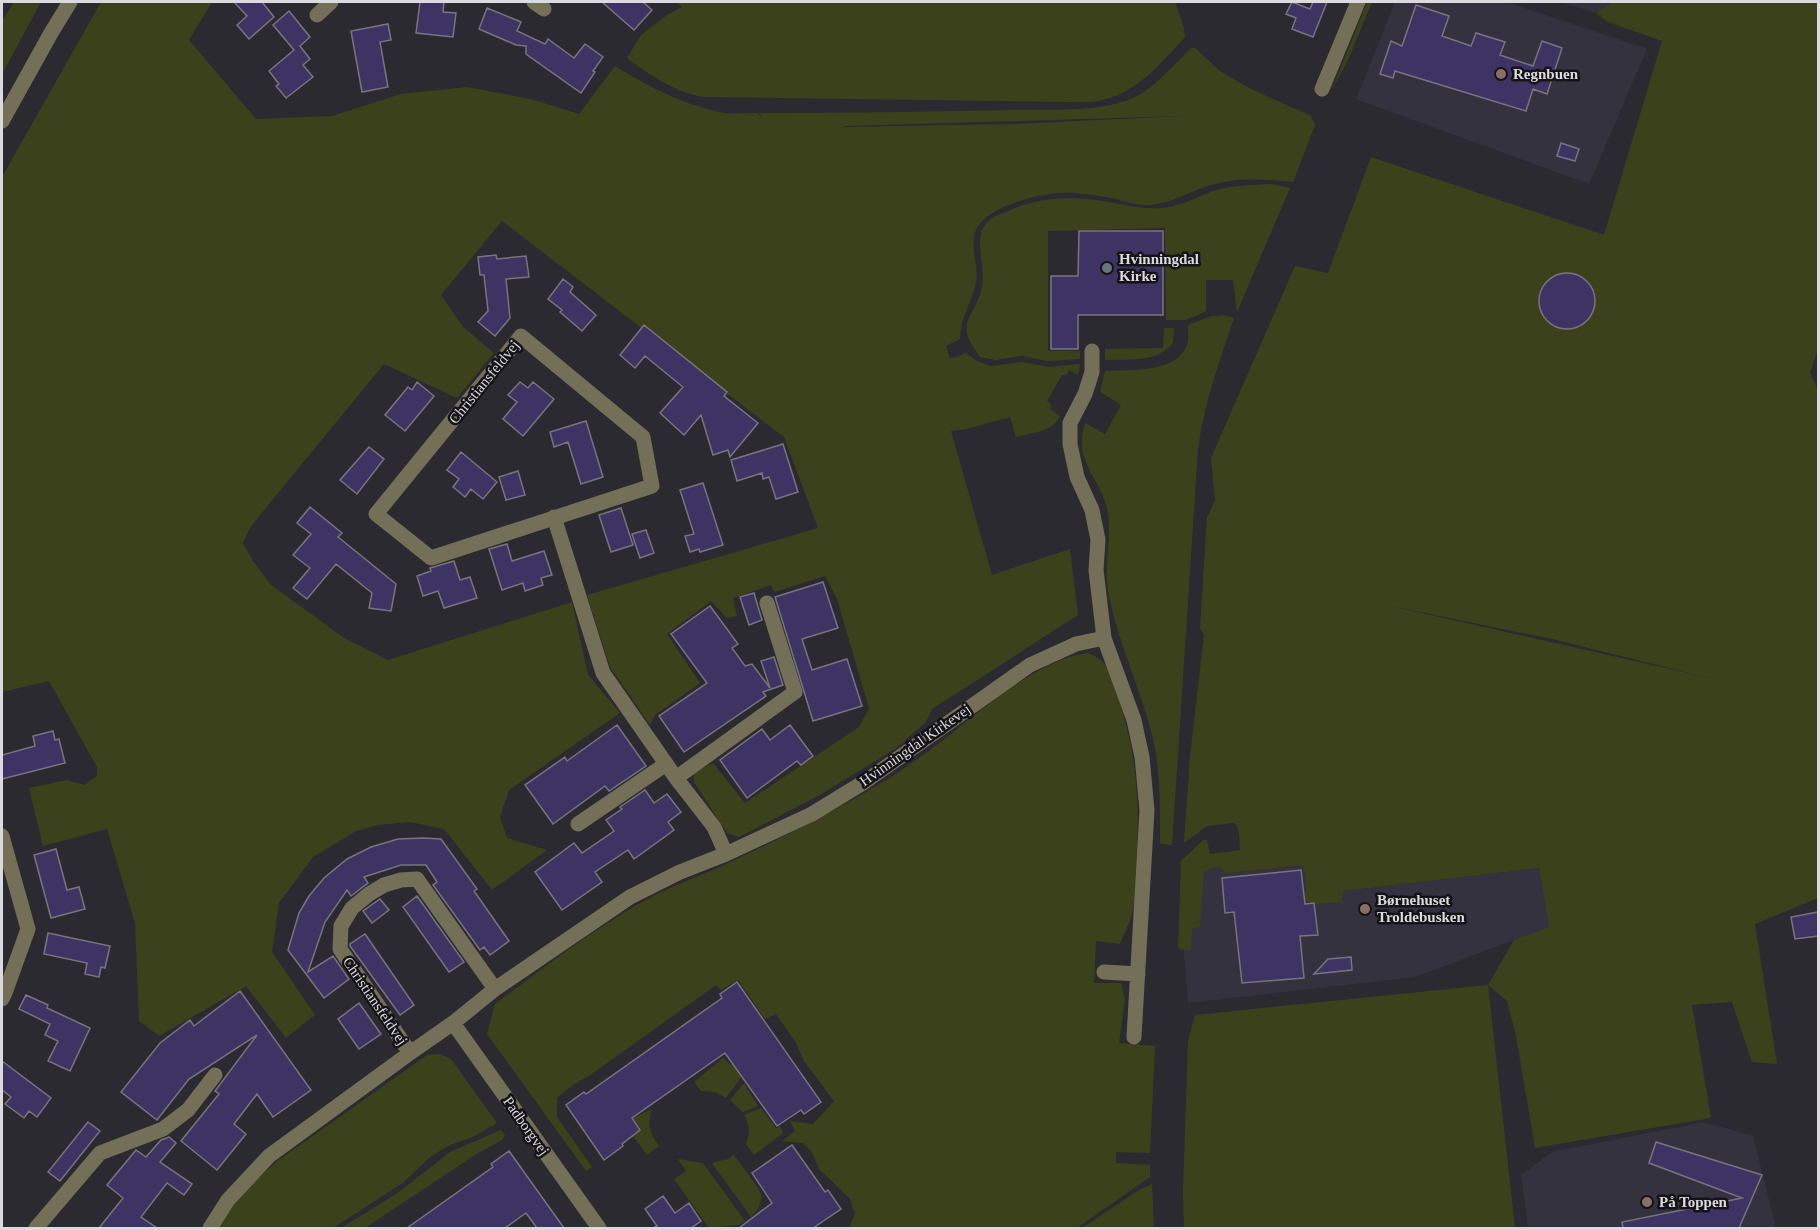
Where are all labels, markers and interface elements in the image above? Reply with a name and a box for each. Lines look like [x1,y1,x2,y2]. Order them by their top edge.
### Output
place label: Regnbuen [1513,66,1579,82]
marker: Regnbuen [1494,67,1508,81]
place label: Hvinningdal Kirke [1119,251,1199,284]
marker: Hvinningdal Kirke [1100,261,1114,275]
street label: Christiansfeldvej [446,337,522,427]
street label: Hvinningdal Kirkevej [857,701,973,789]
place label: Børnehuset Troldebusken [1377,892,1465,925]
marker: Børnehuset Troldebusken [1358,902,1372,916]
street label: Christiansfeldvej [340,954,410,1048]
street label: Padborgvej [500,1094,552,1158]
place label: På Toppen [1659,1194,1728,1210]
marker: På Toppen [1640,1195,1654,1209]

